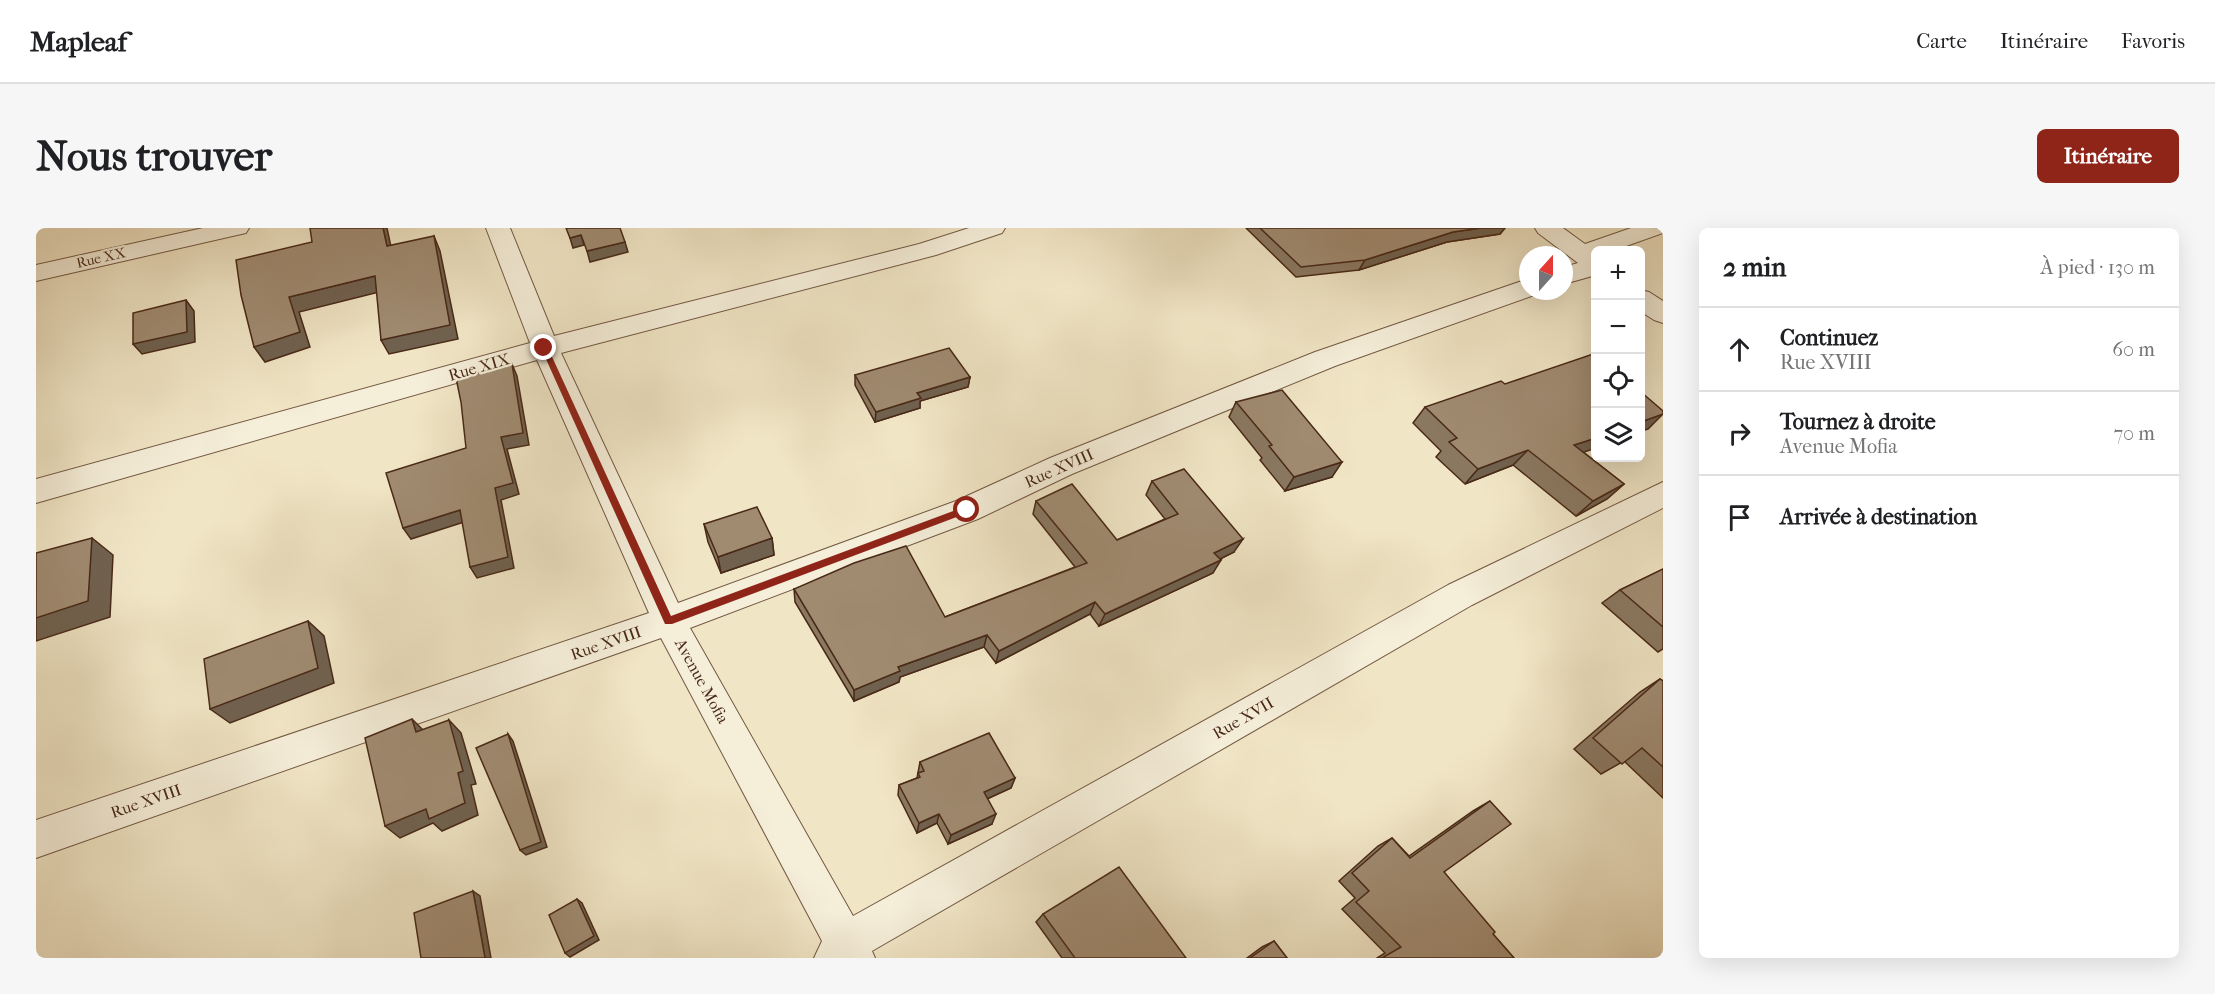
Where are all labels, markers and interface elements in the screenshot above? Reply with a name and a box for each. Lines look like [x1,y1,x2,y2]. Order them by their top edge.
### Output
text: Mapleaf [30,25,127,58]
text: Carte [1916,29,1967,53]
text: Itinéraire [2000,29,2088,53]
text: Favoris [2121,29,2185,53]
button: Itinéraire [2037,129,2179,183]
text: Nous trouver [36,132,272,181]
street label: Rue XX [75,244,127,272]
north arrow [1519,246,1573,300]
map controls [1591,246,1645,462]
button: + [1591,246,1645,300]
text: 2 min [1723,252,1786,283]
text: À pied · 130 m [2041,256,2155,279]
button: − [1591,300,1645,354]
text: Continuez [1780,325,1878,351]
icon: ahead [1723,333,1756,366]
route end [530,334,556,360]
text: 60 m [2112,338,2155,361]
street label: Rue XIX [446,349,512,385]
text: Rue XVIII [1780,351,1872,374]
button: locate [1591,354,1645,408]
button: layers [1591,408,1645,462]
text: Tournez à droite [1780,409,1936,435]
icon: right [1723,417,1756,450]
text: 70 m [2113,422,2155,445]
text: Avenue Mofia [1780,435,1897,458]
street label: Rue XVIII [1022,444,1096,492]
route start [953,496,979,522]
icon: arrive [1723,501,1756,534]
text: Arrivée à destination [1780,504,1977,530]
street label: Rue XVIII [568,622,644,664]
street label: Avenue Mofia [670,634,733,727]
street label: Rue XVII [1209,693,1277,743]
street label: Rue XVIII [108,780,184,822]

